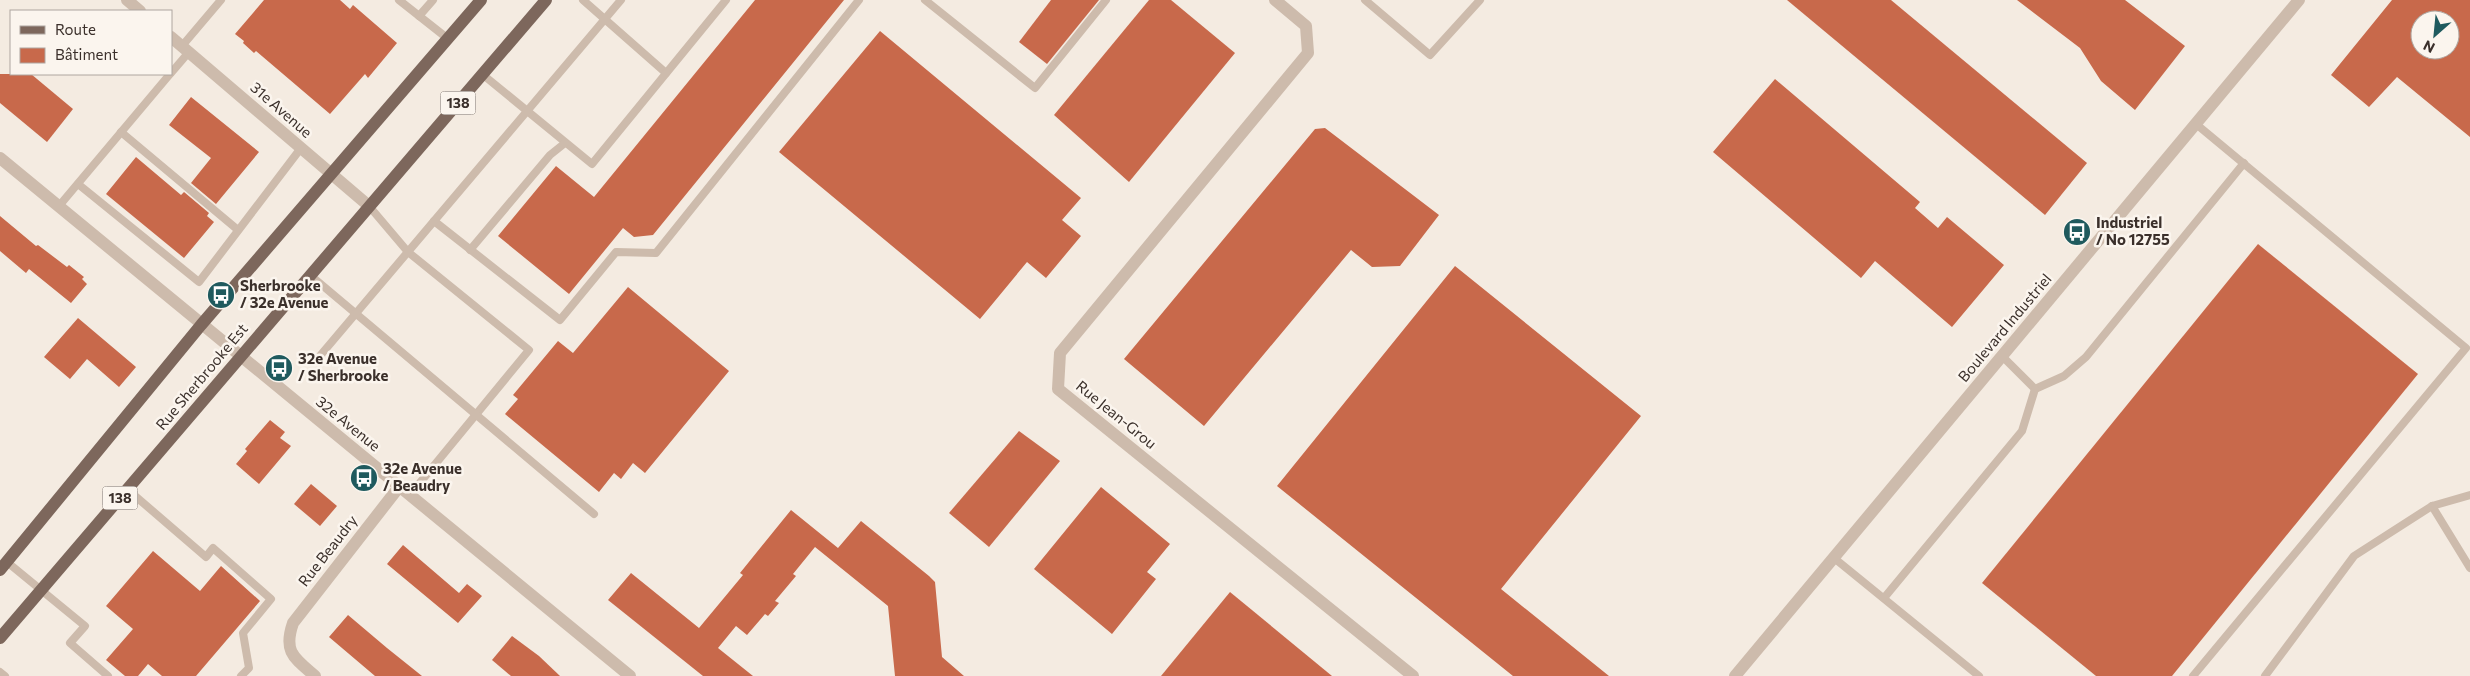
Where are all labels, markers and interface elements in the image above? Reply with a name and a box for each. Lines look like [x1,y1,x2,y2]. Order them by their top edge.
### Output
legend [10,10,172,75]
north arrow [2410,10,2460,60]
text: Route [55,20,96,38]
text: N [2420,37,2437,57]
text: Bâtiment [55,45,118,63]
street label: 31e Avenue [247,78,316,141]
road number: 138 [440,92,476,115]
place label: Industriel / No 12755 [2096,213,2170,248]
bus stop icon: Industriel / No 12755 [2062,217,2092,247]
street label: Boulevard Industriel [1954,270,2055,385]
place label: Sherbrooke / 32e Avenue [240,276,329,311]
bus stop icon: Sherbrooke / 32e Avenue [206,280,236,310]
street label: Rue Sherbrooke Est [151,320,251,433]
place label: 32e Avenue / Sherbrooke [298,349,388,384]
bus stop icon: 32e Avenue / Sherbrooke [264,353,294,383]
street label: Rue Jean-Grou [1073,376,1160,452]
street label: 32e Avenue [313,392,385,455]
place label: 32e Avenue / Beaudry [383,459,462,494]
bus stop icon: 32e Avenue / Beaudry [349,463,379,493]
road number: 138 [102,486,138,509]
street label: Rue Beaudry [294,511,361,590]

